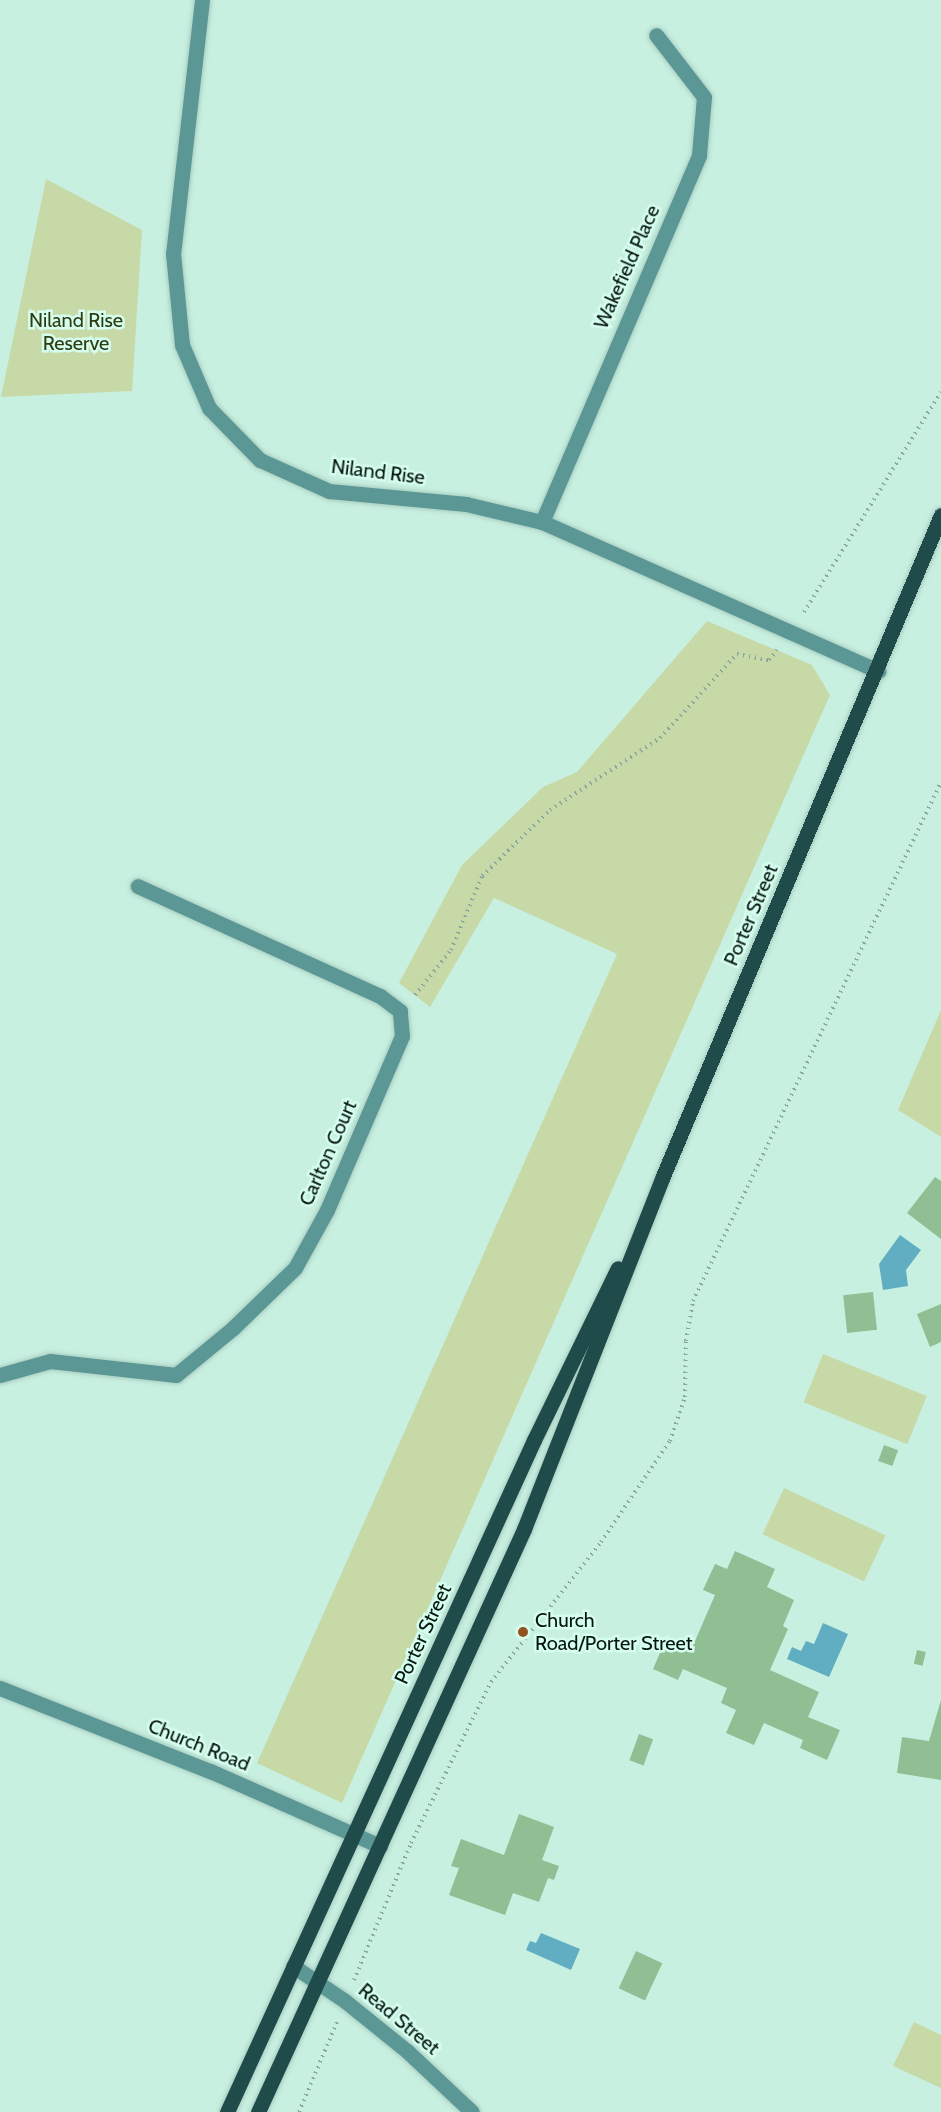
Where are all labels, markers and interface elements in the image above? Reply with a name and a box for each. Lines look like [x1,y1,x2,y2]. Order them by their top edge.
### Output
street label: Wakefield Place [589,202,665,332]
park label: Niland Rise Reserve [29,308,123,355]
street label: Niland Rise [330,454,426,490]
street label: Porter Street [719,861,783,969]
street label: Carlton Court [294,1097,362,1209]
street label: Porter Street [389,1580,457,1688]
place label: Church Road/Porter Street [535,1608,692,1655]
marker: Church Road/Porter Street [516,1625,530,1639]
street label: Church Road [145,1714,253,1776]
street label: Read Street [354,1978,444,2060]

